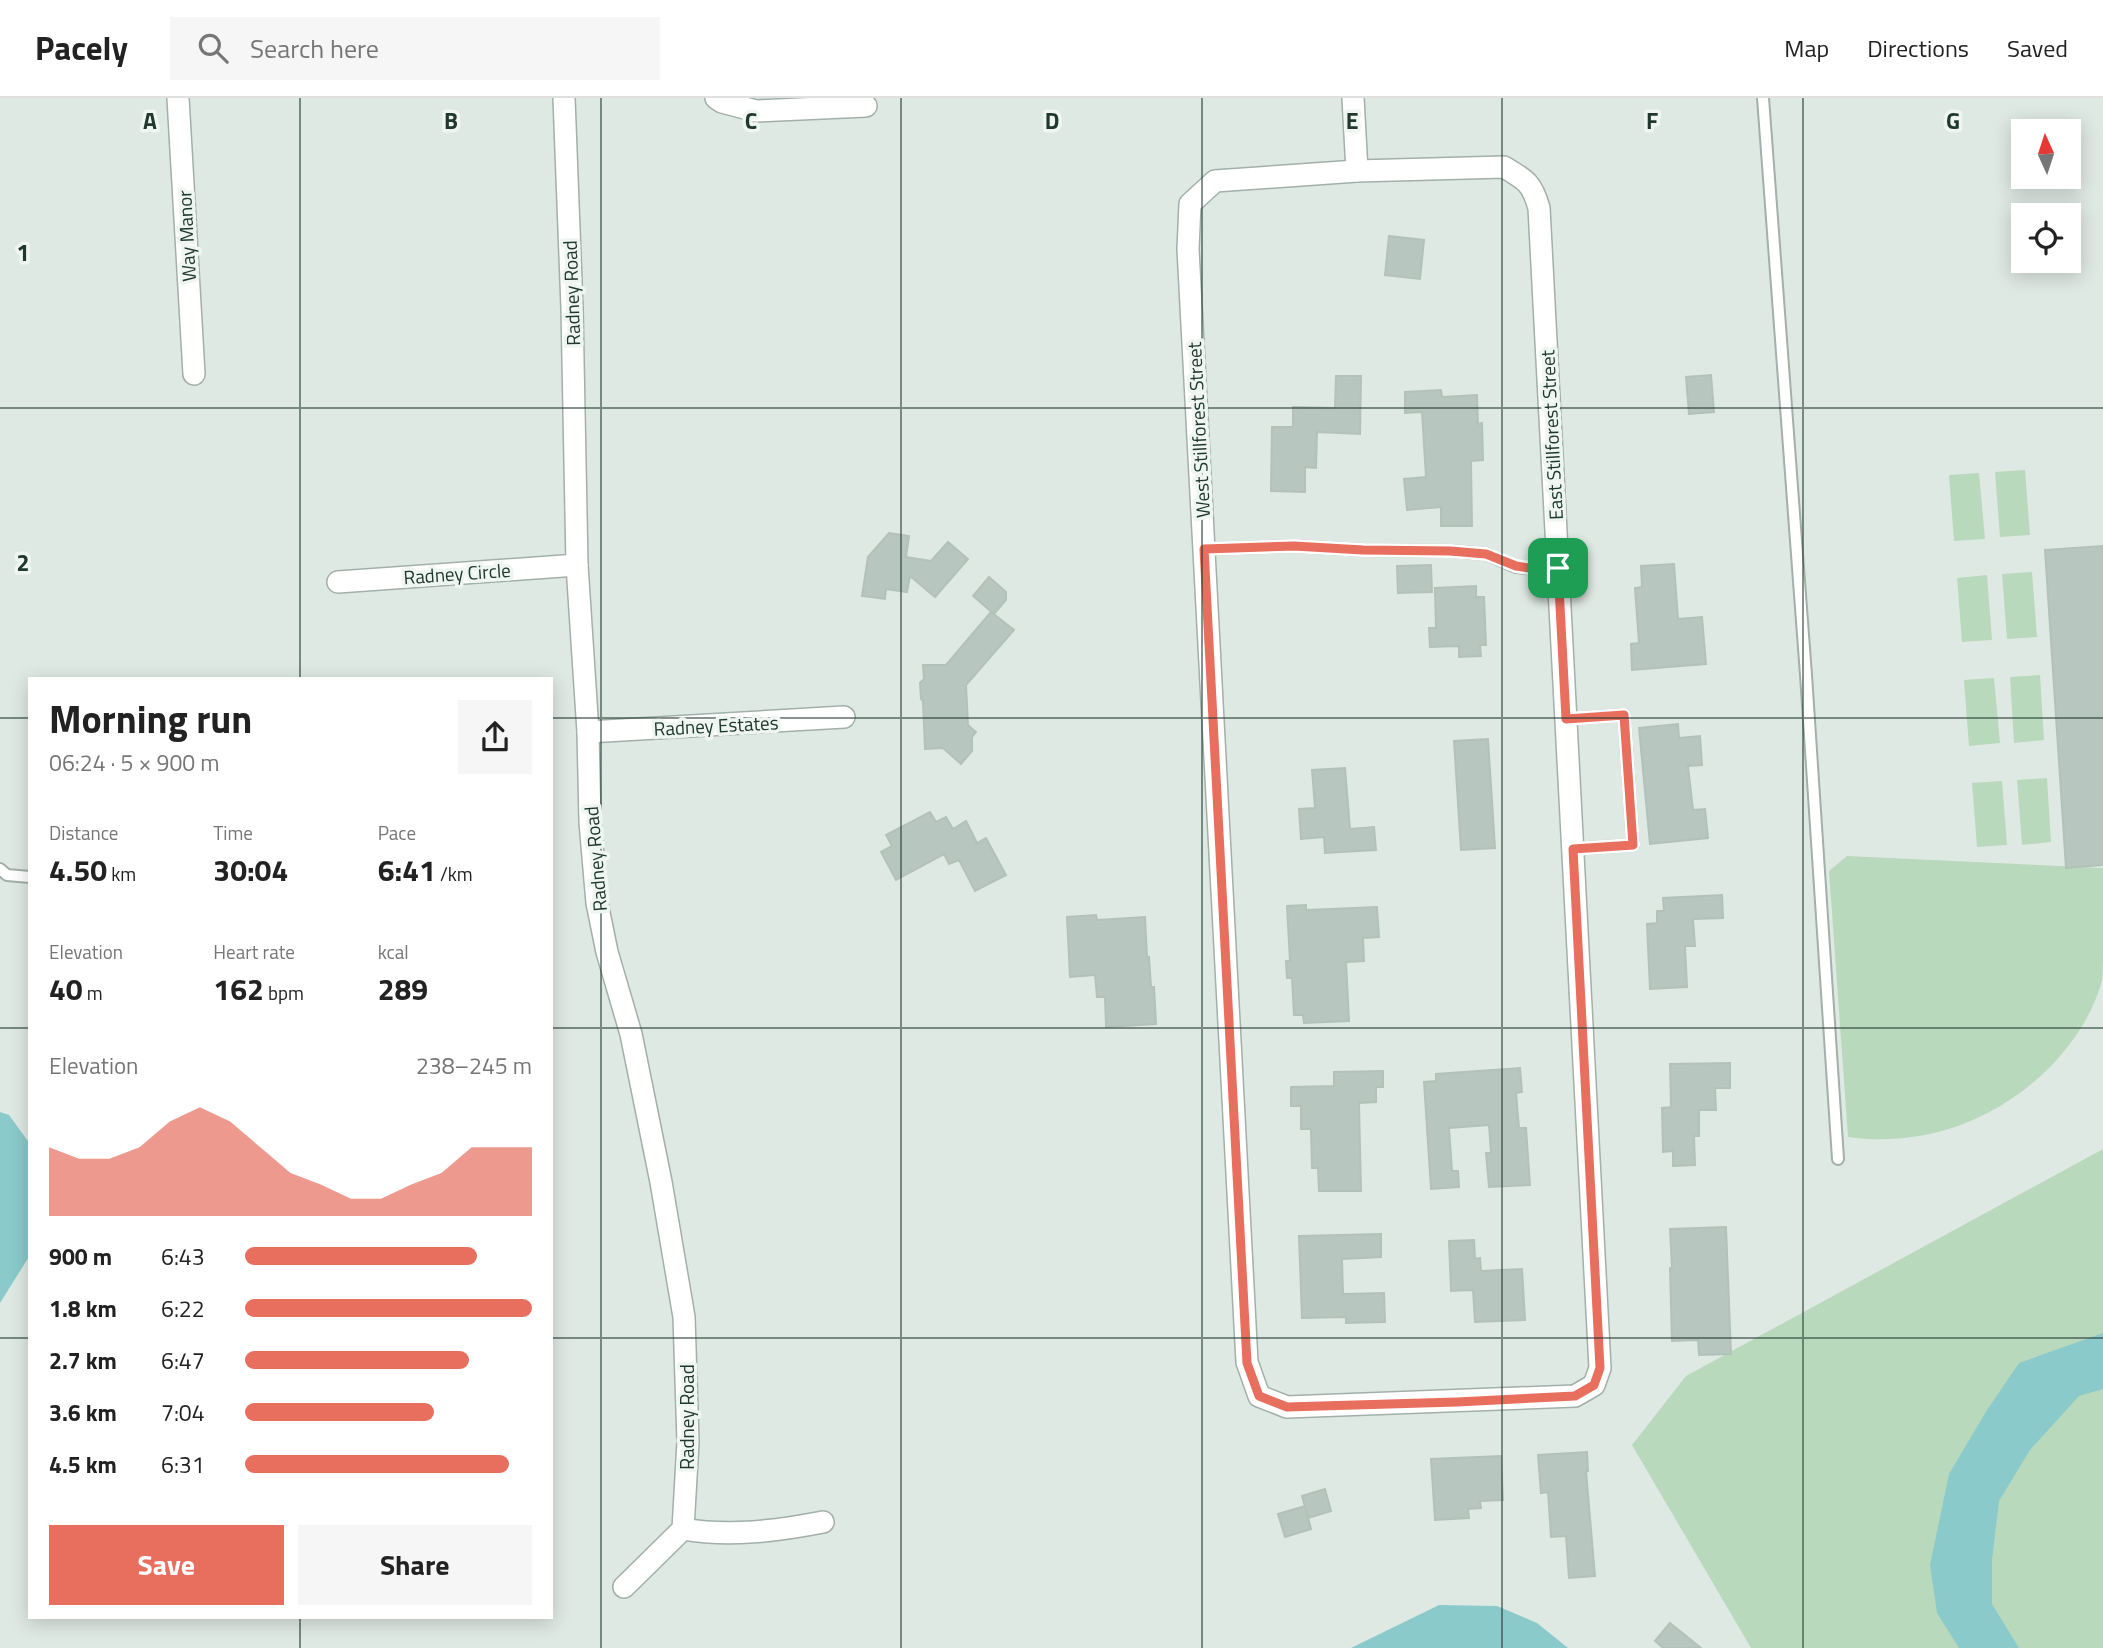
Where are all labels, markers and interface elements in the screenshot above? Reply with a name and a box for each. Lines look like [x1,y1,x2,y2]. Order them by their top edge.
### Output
search box [170,17,660,80]
text: Pacely [35,23,128,73]
icon: search [194,29,232,67]
text: Search here [250,29,379,68]
text: Map [1784,30,1829,66]
text: Directions [1867,30,1969,66]
text: Saved [2007,30,2068,66]
text: A [143,103,157,138]
text: B [444,103,458,138]
text: C [745,103,757,138]
text: D [1045,103,1059,138]
text: E [1346,103,1358,138]
text: F [1646,103,1658,138]
text: G [1946,103,1960,138]
north arrow [2011,119,2081,189]
map controls [2011,119,2081,273]
street label: Way Manor [169,189,203,283]
button: locate [2011,203,2081,273]
text: 1 [17,235,29,270]
street label: Radney Road [555,240,587,346]
street label: West Stillforest Street [1179,341,1217,519]
street label: East Stillforest Street [1532,349,1570,521]
pin [1528,538,1588,598]
text: 2 [17,545,29,580]
icon: arrive [1539,549,1577,587]
street label: Radney Circle [402,555,512,591]
text: Morning run [49,690,252,748]
button: share [458,700,532,774]
street label: Radney Estates [653,707,779,743]
text: 06:24 · 5 × 900 m [49,745,219,780]
street label: Radney Road [576,805,614,913]
text: Distance [49,818,118,847]
text: Time [213,818,253,847]
text: Pace [378,818,416,847]
text: 4.50 [49,847,107,893]
text: 30:04 [213,847,288,893]
text: 6:41 [378,847,436,893]
text: km [107,859,136,888]
text: /km [436,859,473,888]
text: Elevation [49,937,123,966]
text: Heart rate [213,937,295,966]
text: kcal [378,937,409,966]
text: 40 [49,966,83,1012]
text: 162 [213,966,264,1012]
text: 289 [378,966,428,1012]
text: m [83,978,103,1007]
text: bpm [264,978,304,1007]
text: Elevation [49,1048,138,1083]
text: 238–245 m [416,1048,532,1083]
text: 900 m [49,1239,112,1274]
text: 6:43 [161,1239,205,1274]
text: 1.8 km [49,1291,117,1326]
text: 6:22 [161,1291,205,1326]
text: 2.7 km [49,1343,117,1378]
text: 6:47 [161,1343,205,1378]
street label: Radney Road [672,1364,701,1470]
text: 3.6 km [49,1395,117,1430]
text: 7:04 [161,1395,205,1430]
text: 4.5 km [49,1447,117,1482]
text: 6:31 [161,1447,205,1482]
button: Save [49,1525,284,1605]
button: Share [298,1525,532,1605]

